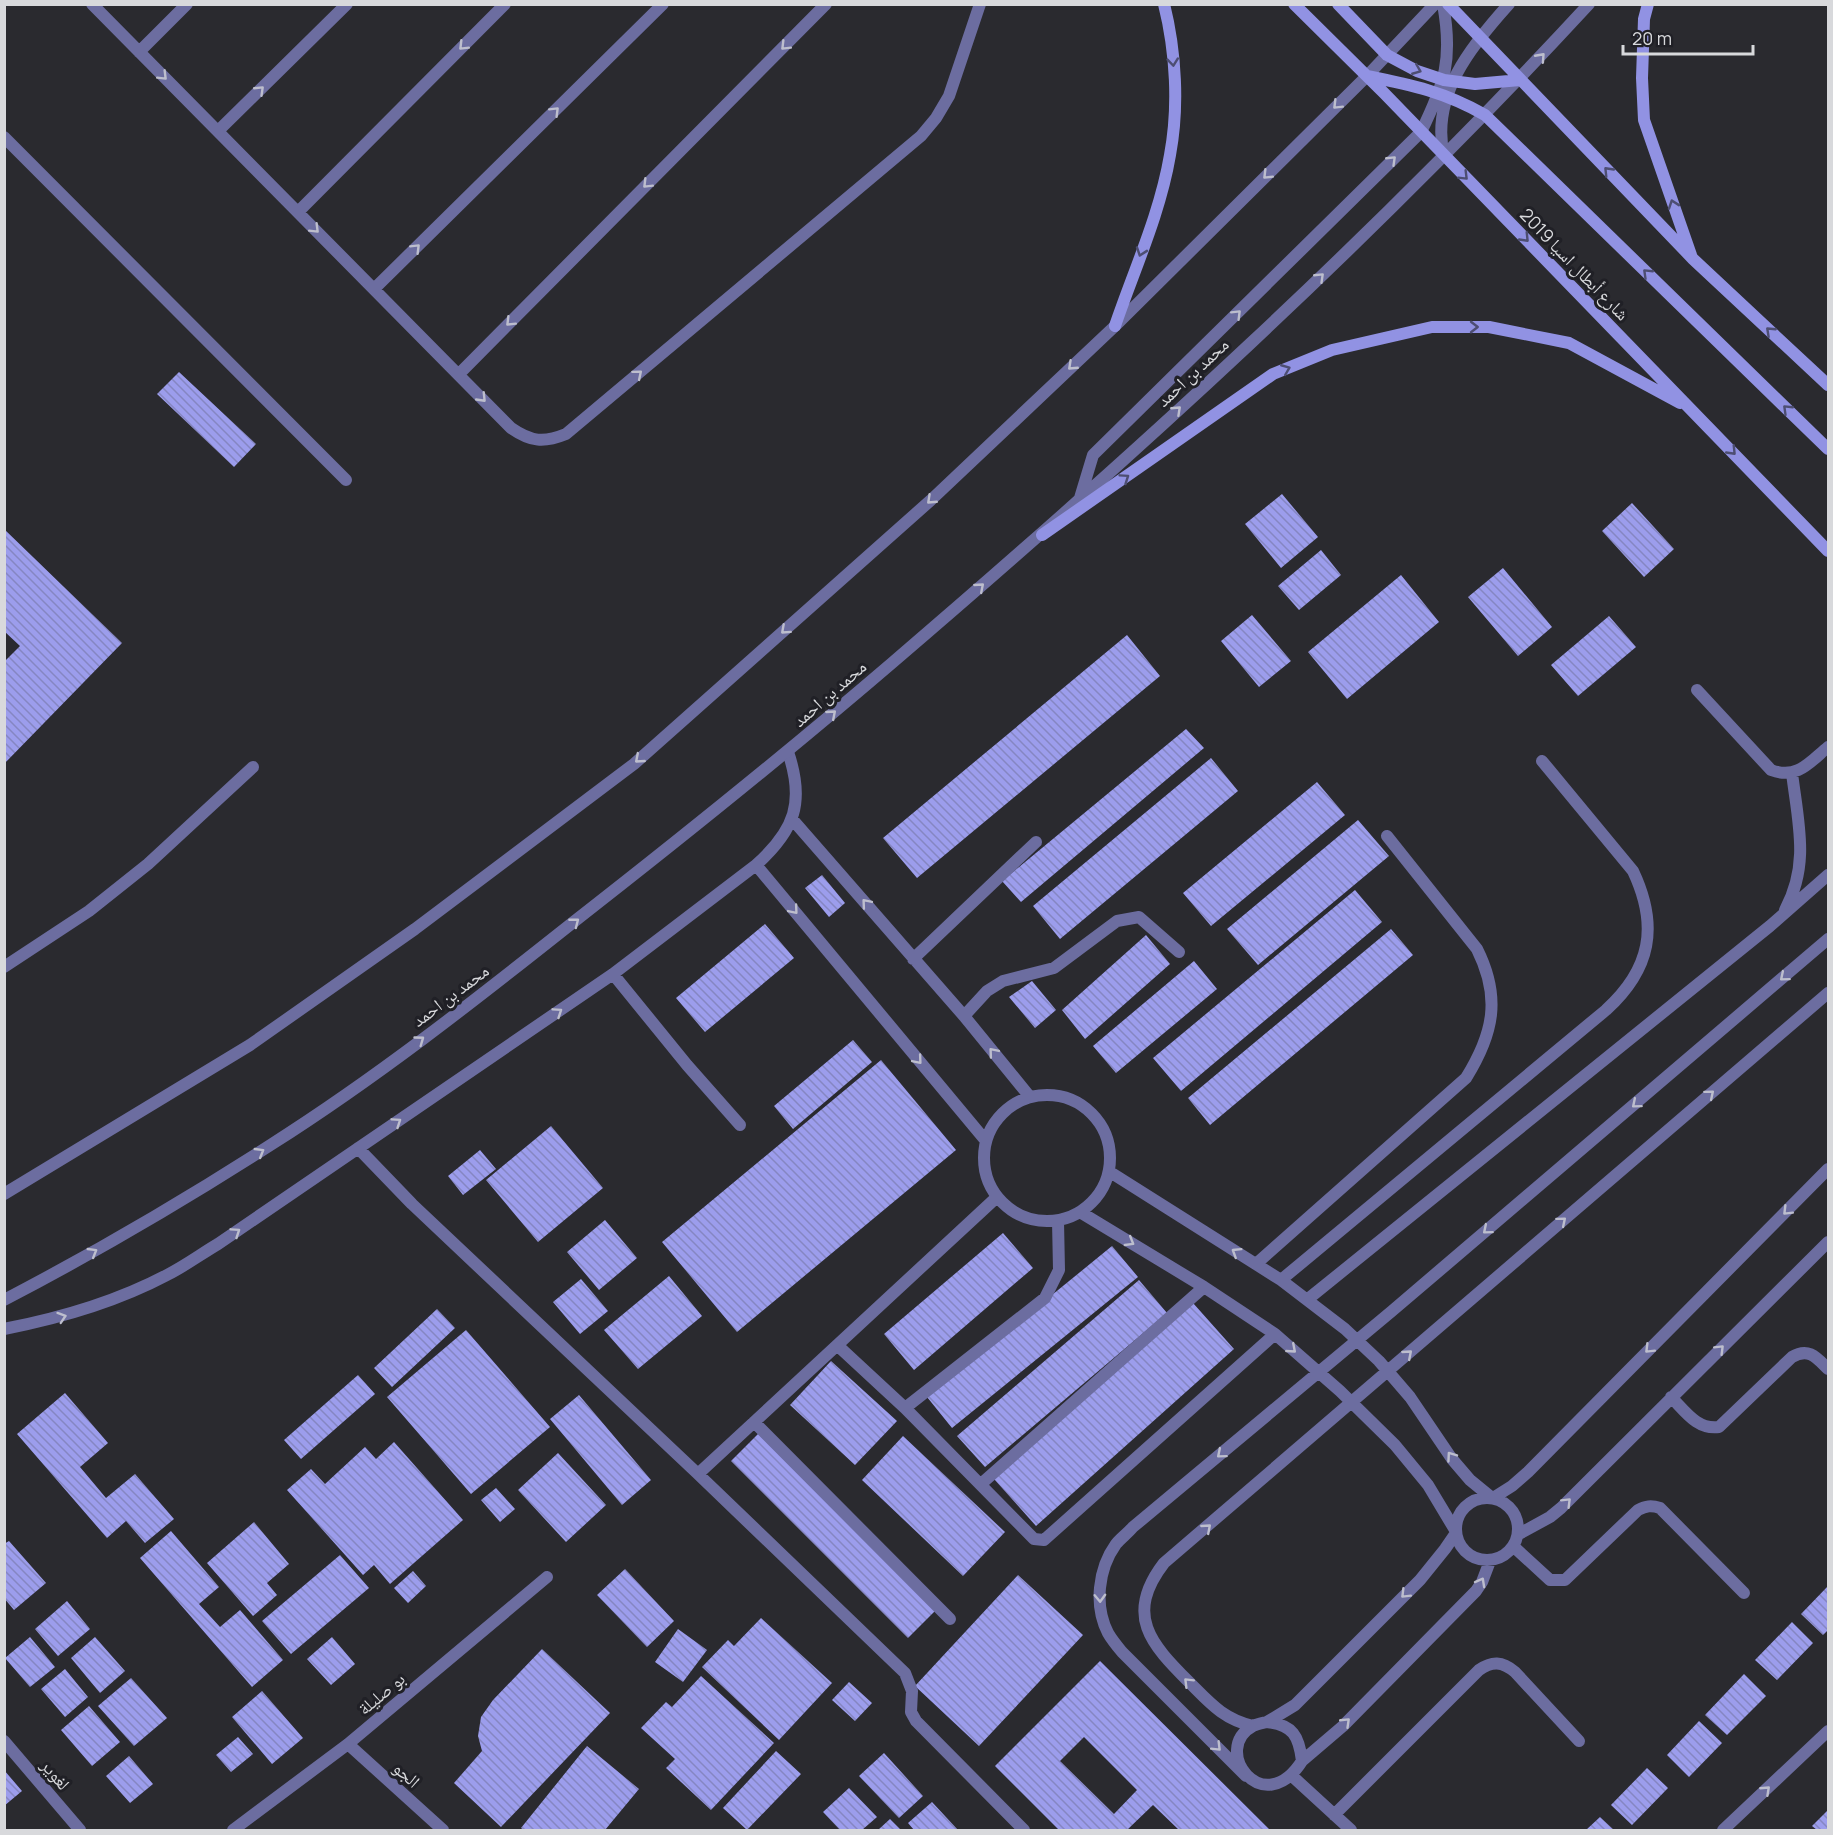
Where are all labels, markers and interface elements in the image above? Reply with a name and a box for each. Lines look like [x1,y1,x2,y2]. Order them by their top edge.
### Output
scale bar [1623,18,1754,56]
text: 20 m [1632,26,1672,50]
one-way arrow [460,39,470,50]
one-way arrow [781,39,792,50]
one-way arrow [1534,53,1545,63]
one-way arrow [1166,58,1179,67]
one-way arrow [1411,63,1422,75]
one-way arrow [156,69,167,79]
one-way arrow [252,86,263,97]
one-way arrow [1334,98,1345,109]
one-way arrow [547,107,558,118]
one-way arrow [1385,157,1396,168]
one-way arrow [1263,168,1274,179]
one-way arrow [1605,168,1616,179]
one-way arrow [1456,169,1467,180]
one-way arrow [644,177,655,188]
one-way arrow [1668,199,1681,209]
street label: شارع أبطال اسيا 2019 [1515,203,1635,325]
one-way arrow [308,221,319,232]
one-way arrow [1518,232,1529,242]
one-way arrow [408,244,419,255]
one-way arrow [1135,246,1148,257]
one-way arrow [1643,269,1654,280]
one-way arrow [1312,273,1323,284]
one-way arrow [1230,310,1240,321]
one-way arrow [506,315,517,326]
one-way arrow [1470,321,1479,333]
one-way arrow [1767,327,1777,338]
street label: محمد بن احمد [1151,332,1233,412]
one-way arrow [1069,359,1079,370]
one-way arrow [1279,364,1290,376]
one-way arrow [631,371,642,382]
one-way arrow [474,390,485,401]
one-way arrow [1783,405,1794,416]
one-way arrow [1171,406,1181,417]
one-way arrow [1724,443,1735,454]
one-way arrow [1118,474,1129,485]
one-way arrow [927,493,937,504]
one-way arrow [973,584,984,595]
one-way arrow [781,623,792,634]
street label: محمد بن احمد [787,654,871,732]
one-way arrow [825,710,836,721]
one-way arrow [635,752,646,763]
one-way arrow [862,899,873,910]
one-way arrow [786,903,797,914]
one-way arrow [568,918,579,929]
street label: محمد بن احمد [407,958,493,1032]
one-way arrow [1780,970,1791,981]
one-way arrow [552,1007,562,1019]
one-way arrow [413,1037,424,1048]
one-way arrow [989,1048,1000,1059]
one-way arrow [911,1053,922,1064]
one-way arrow [1703,1091,1714,1102]
one-way arrow [1632,1097,1643,1108]
one-way arrow [390,1118,401,1129]
one-way arrow [254,1147,264,1159]
one-way arrow [1784,1203,1795,1214]
one-way arrow [1555,1217,1566,1228]
one-way arrow [1483,1223,1494,1234]
one-way arrow [229,1228,240,1239]
one-way arrow [1124,1235,1134,1247]
one-way arrow [1232,1247,1242,1259]
one-way arrow [87,1248,97,1260]
one-way arrow [56,1311,67,1324]
one-way arrow [1646,1341,1657,1352]
one-way arrow [1285,1342,1296,1353]
one-way arrow [1712,1345,1723,1356]
one-way arrow [1401,1350,1412,1361]
one-way arrow [1217,1447,1228,1458]
one-way arrow [1447,1452,1458,1463]
one-way arrow [1559,1498,1570,1509]
one-way arrow [1200,1524,1211,1535]
one-way arrow [1474,1578,1485,1588]
one-way arrow [1402,1587,1412,1598]
one-way arrow [1094,1593,1106,1602]
street label: بو صليلة [352,1666,410,1720]
one-way arrow [1185,1679,1196,1690]
one-way arrow [1339,1719,1350,1730]
one-way arrow [1210,1740,1221,1751]
street label: لغوير [36,1753,76,1794]
street label: الجو [388,1756,426,1792]
one-way arrow [1758,1787,1769,1798]

